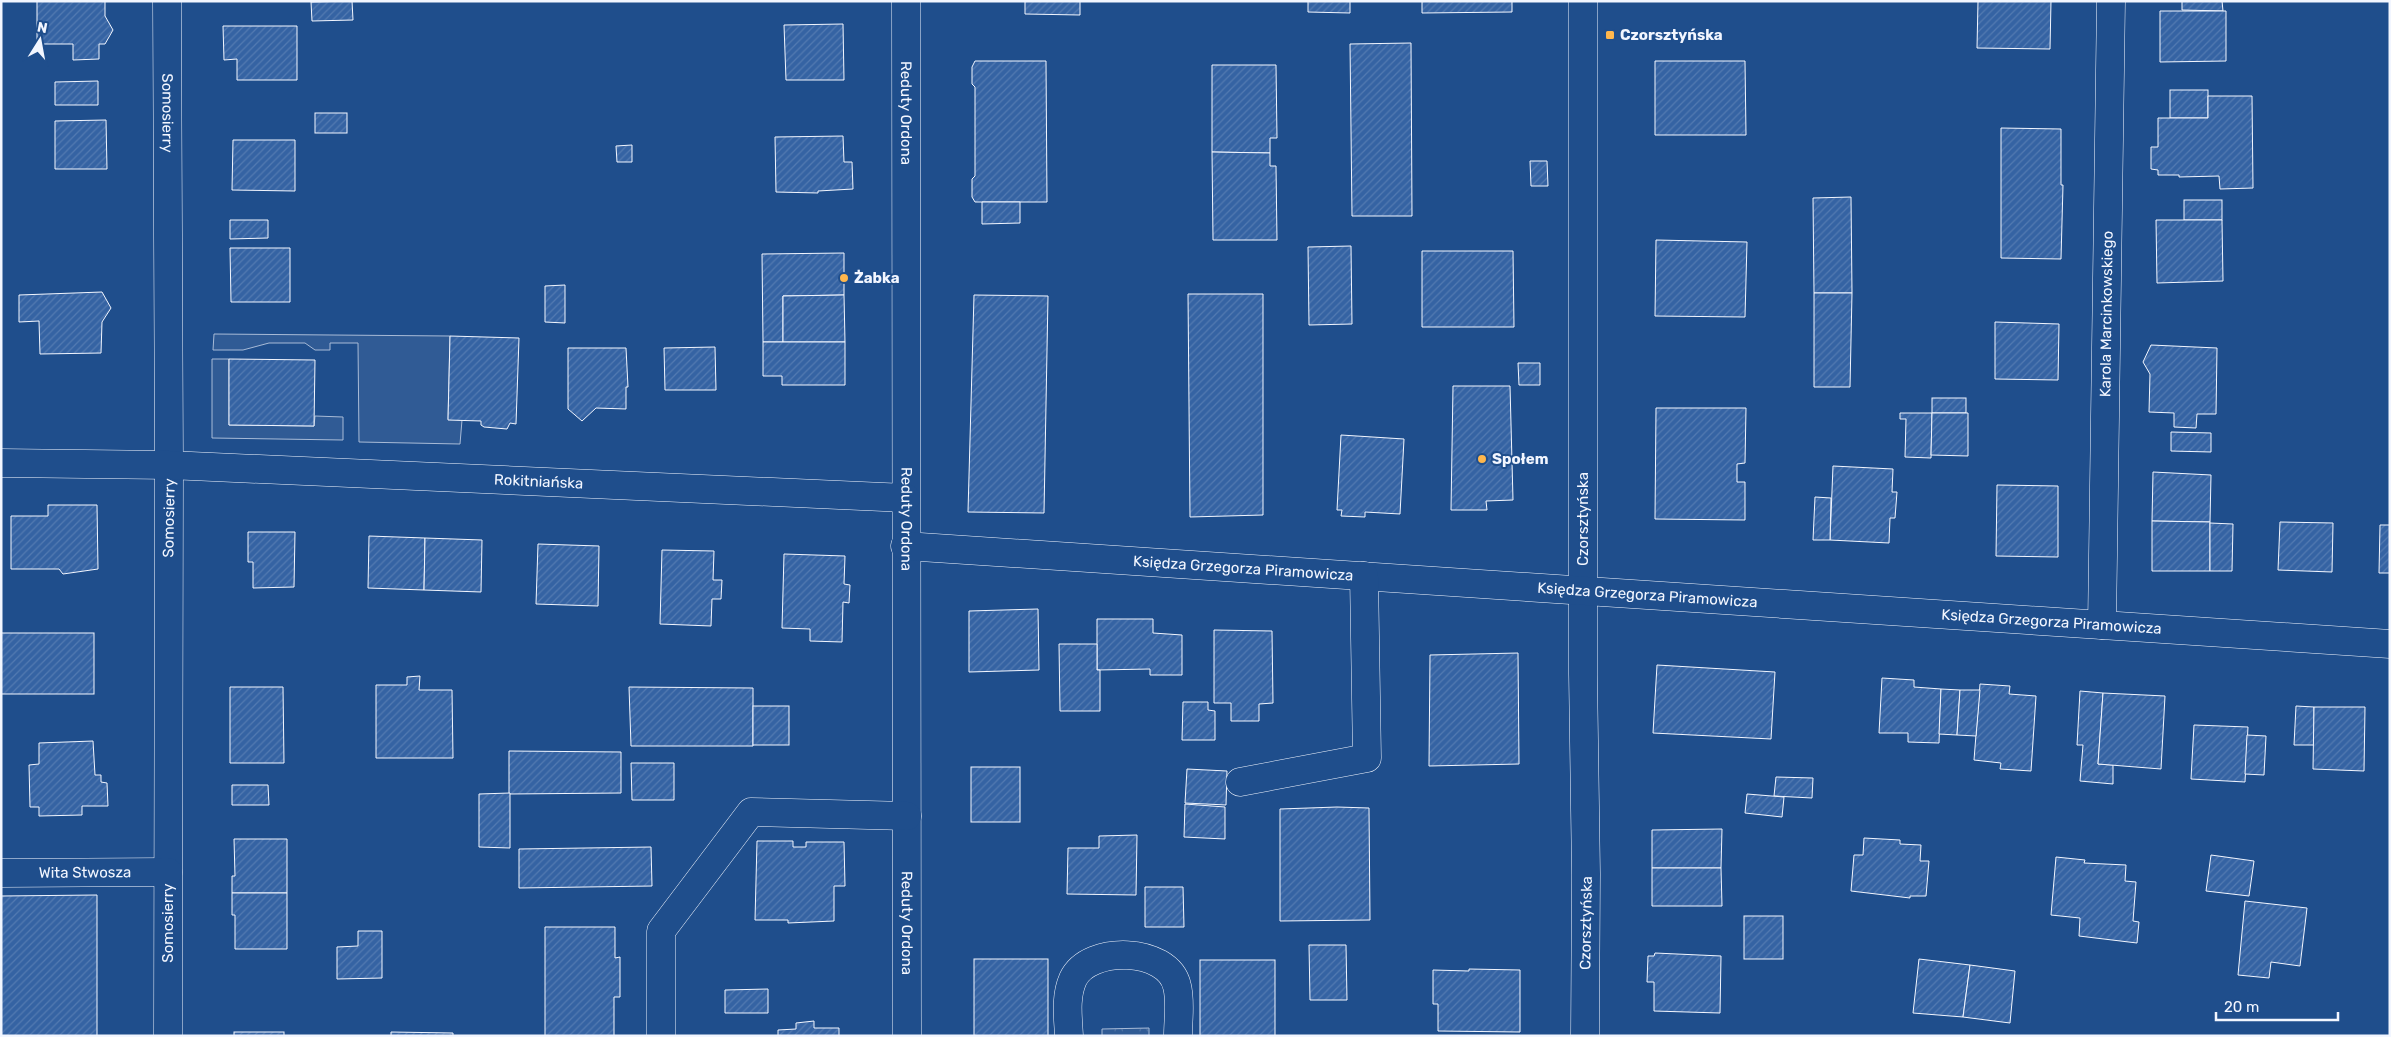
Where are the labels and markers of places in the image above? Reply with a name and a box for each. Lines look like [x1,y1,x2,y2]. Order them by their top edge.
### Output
place label: Czorsztyńska [1620,26,1723,44]
marker: Czorsztyńska [1604,29,1616,41]
place label: Żabka [854,269,900,287]
marker: Żabka [838,272,850,284]
place label: Społem [1492,450,1548,468]
marker: Społem [1476,453,1488,465]

